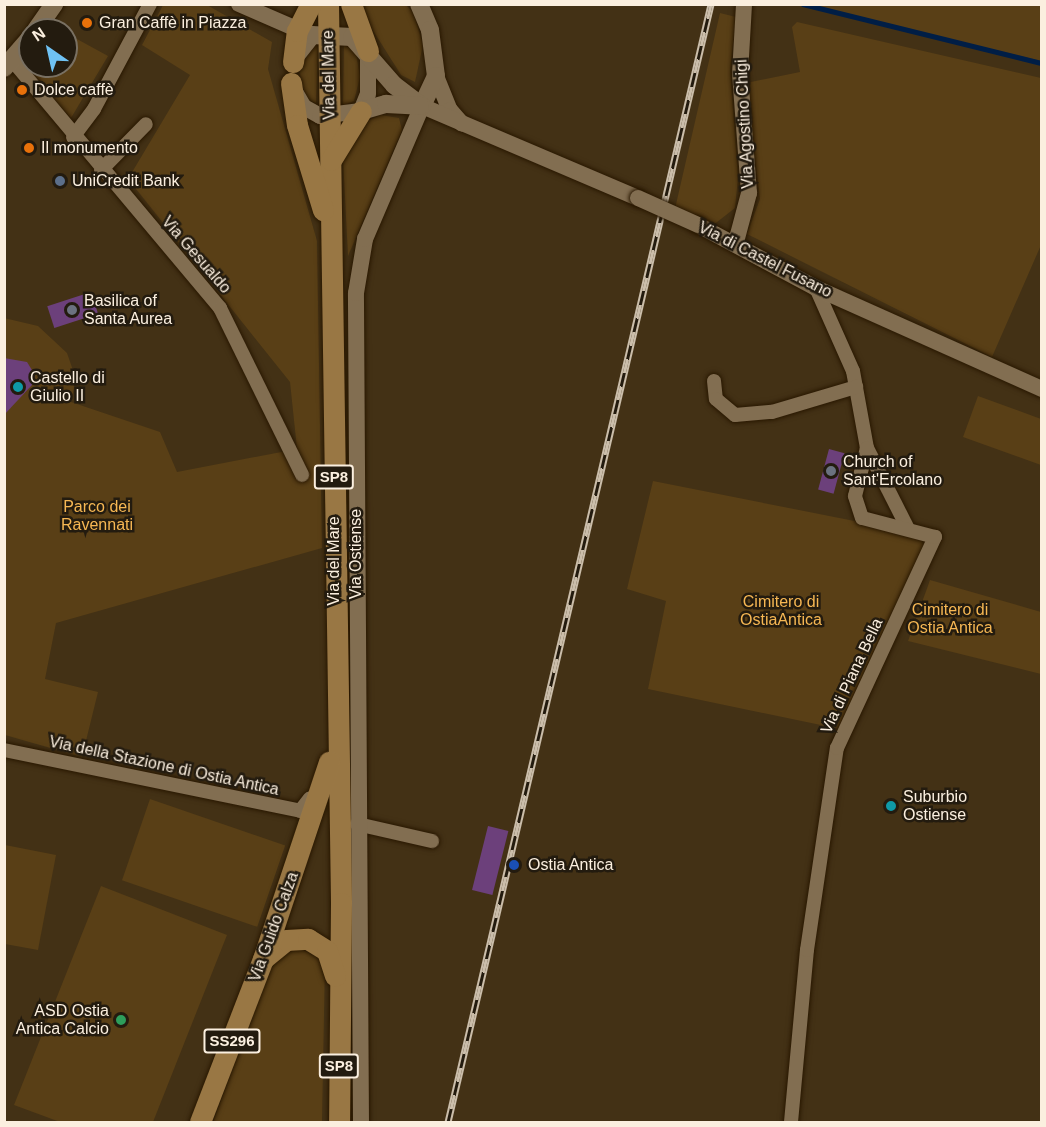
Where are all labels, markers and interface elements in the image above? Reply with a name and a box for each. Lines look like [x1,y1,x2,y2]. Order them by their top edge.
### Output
place label: Gran Caffè in Piazza [99,13,246,33]
marker: Gran Caffè in Piazza [80,16,94,30]
north arrow [18,18,78,78]
text: N [29,24,48,45]
street label: Via del Mare [319,30,339,120]
street label: Via Agostino Chigi [732,58,758,190]
place label: Dolce caffè [34,80,114,100]
marker: Dolce caffè [15,83,29,97]
place label: Il monumento [41,138,138,158]
marker: Il monumento [22,141,36,155]
place label: UniCredit Bank [72,171,180,191]
marker: UniCredit Bank [53,174,67,188]
street label: Via Gesualdo [157,213,235,297]
street label: Via di Castel Fusano [695,218,835,302]
place label: Basilica of Santa Aurea [84,291,173,329]
marker: Basilica of Santa Aurea [65,303,79,317]
place label: Castello di Giulio II [30,368,105,406]
marker: Castello di Giulio II [11,380,25,394]
place label: Church of Sant'Ercolano [843,452,942,490]
marker: Church of Sant'Ercolano [824,464,838,478]
road number: SP8 [313,465,355,489]
park label: Parco dei Ravennati [61,497,133,535]
street label: Via Ostiense [346,509,366,599]
street label: Via del Mare [324,516,344,606]
park label: Cimitero di OstiaAntica [740,592,822,630]
park label: Cimitero di Ostia Antica [907,600,993,638]
street label: Via di Piana Bella [817,615,887,737]
street label: Via della Stazione di Ostia Antica [47,732,281,800]
place label: Suburbio Ostiense [903,787,967,825]
marker: Suburbio Ostiense [884,799,898,813]
place label: Ostia Antica [528,855,614,875]
marker: Ostia Antica [505,856,523,874]
street label: Via Guido Calza [245,870,303,984]
place label: ASD Ostia Antica Calcio [16,1001,109,1039]
marker: ASD Ostia Antica Calcio [114,1013,128,1027]
road number: SS296 [202,1029,262,1053]
road number: SP8 [318,1054,360,1078]

